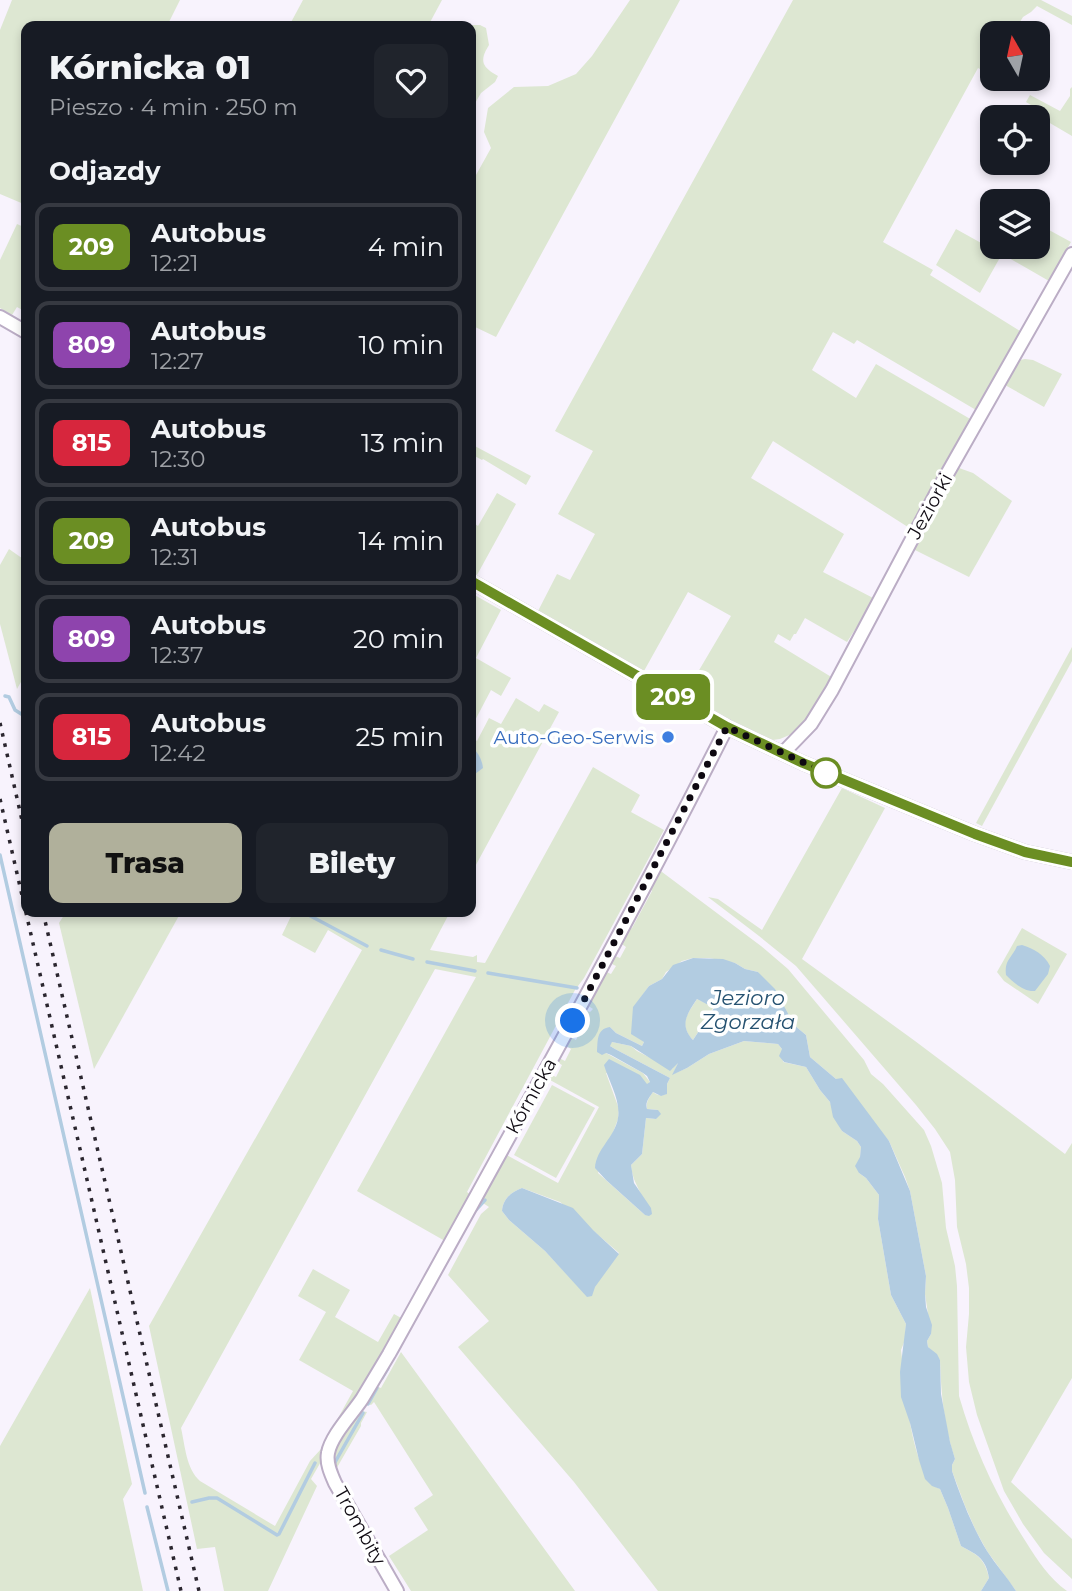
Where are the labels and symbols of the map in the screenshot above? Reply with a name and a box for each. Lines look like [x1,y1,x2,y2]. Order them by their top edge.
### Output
north arrow [980,21,1050,91]
street label: Jeziorki [902,469,957,544]
line badge: 209 [633,674,713,720]
place label: Auto-Geo-Serwis [494,726,654,749]
marker: Auto-Geo-Serwis [660,729,676,745]
unlabelled marker [811,758,841,788]
water label: Jezioro Zgorzała [700,985,795,1034]
your location [555,1003,590,1038]
street label: Kórnicka [501,1054,561,1138]
street label: Trombity [329,1483,391,1569]

